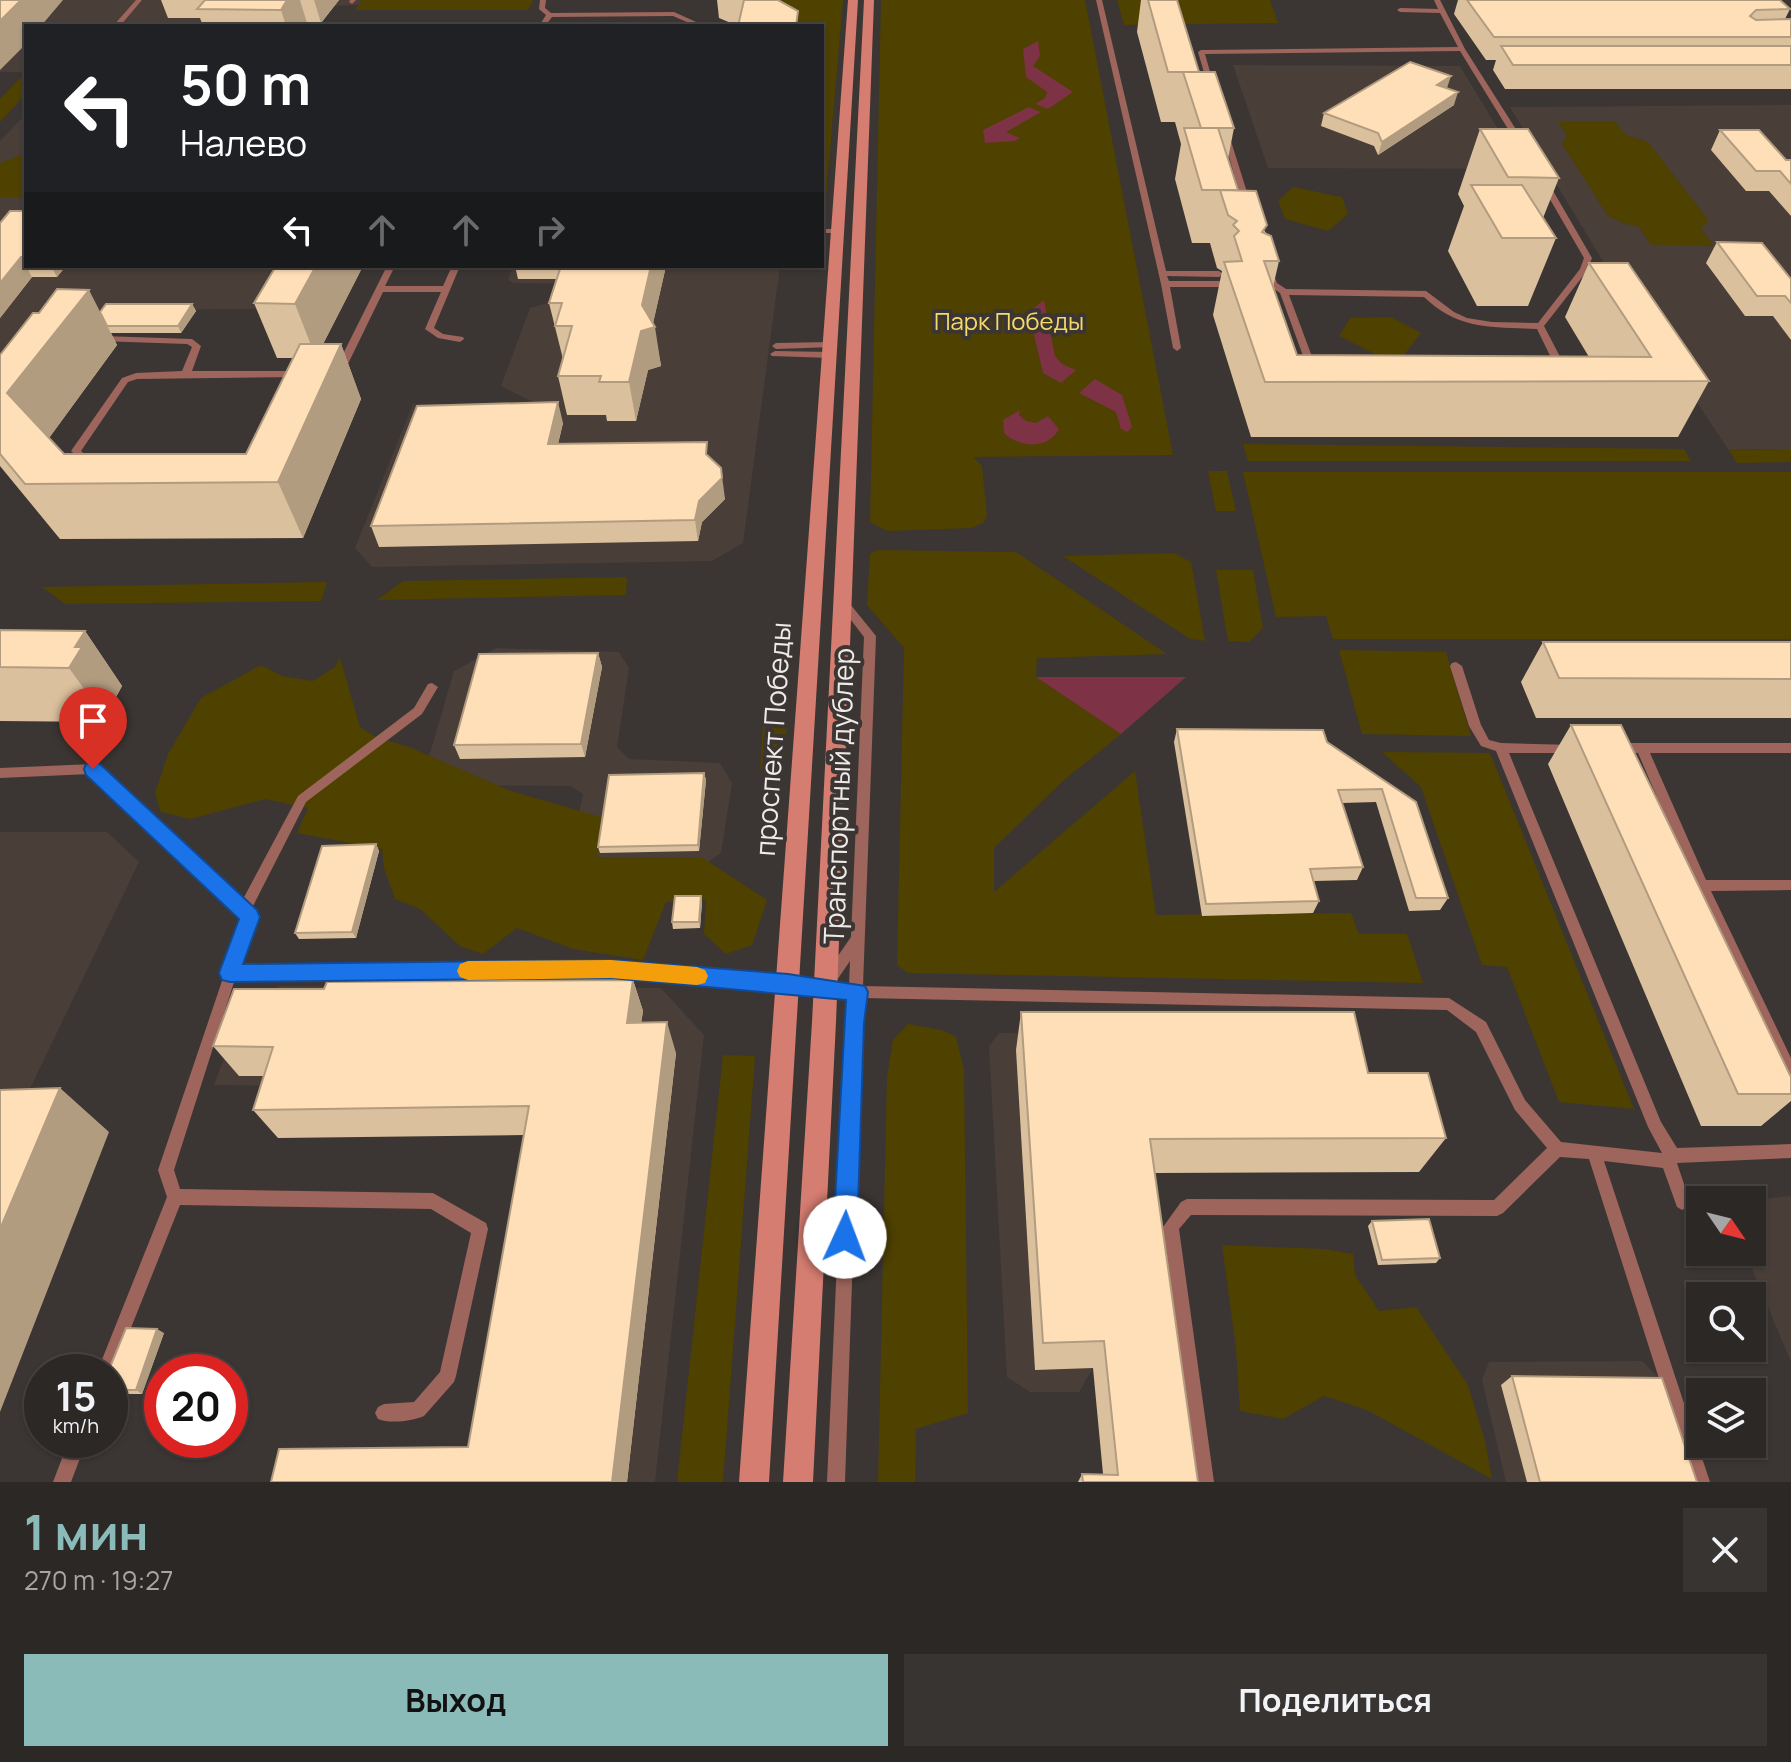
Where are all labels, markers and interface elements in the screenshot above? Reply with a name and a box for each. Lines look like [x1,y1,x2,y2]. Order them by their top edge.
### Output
text: 50 m [180,45,311,122]
icon: left [48,56,152,160]
text: Налево [180,118,307,167]
icon: left [276,208,320,252]
icon: ahead [360,208,404,252]
icon: ahead [444,208,488,252]
icon: right [528,208,572,252]
park label: Парк Победы [934,304,1084,337]
street label: проспект Победы [745,621,799,857]
street label: Транспортный дублер [814,647,862,945]
pin [59,687,127,769]
icon: arrive [71,699,115,743]
north arrow [1686,1186,1766,1266]
map controls [1686,1186,1766,1458]
position arrow [803,1195,887,1279]
button: search [1686,1282,1766,1362]
speed limit sign: 20 [144,1354,248,1458]
text: 15 [56,1368,96,1423]
button: layers [1686,1378,1766,1458]
text: km/h [53,1412,99,1439]
text: 1 мин [24,1499,148,1564]
button: close [1683,1508,1767,1592]
text: 270 m · 19:27 [24,1562,173,1598]
button: Выход [24,1654,888,1746]
button: Поделиться [904,1654,1767,1746]

